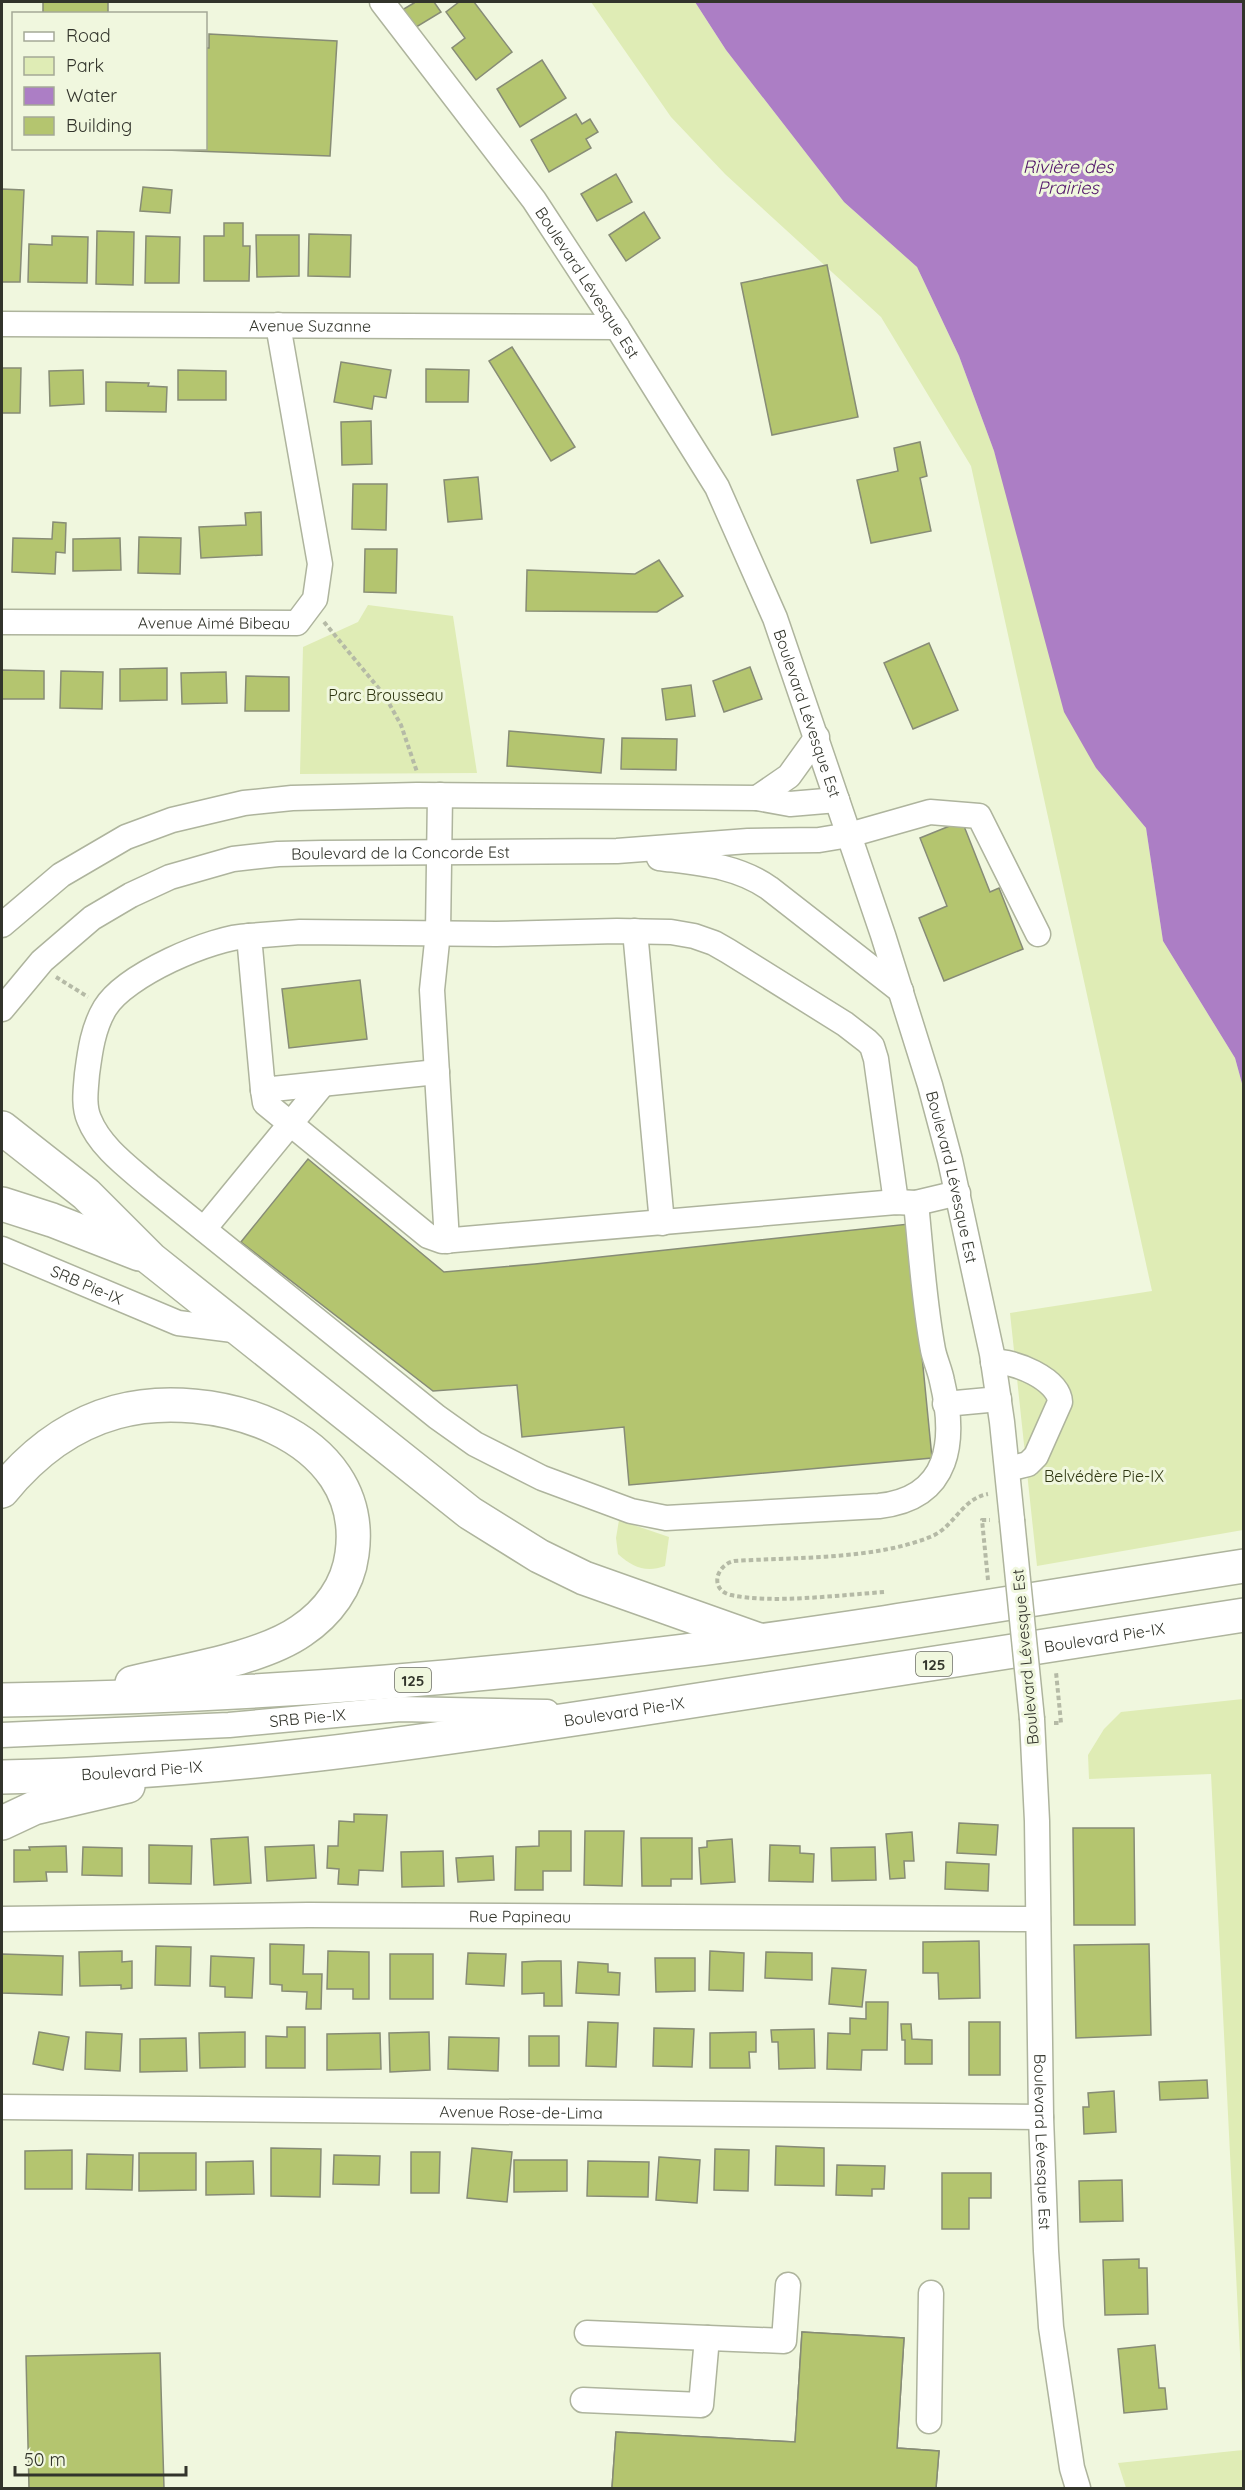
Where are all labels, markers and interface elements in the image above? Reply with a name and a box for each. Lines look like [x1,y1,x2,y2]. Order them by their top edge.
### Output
legend [12,12,207,150]
text: Road [66,24,111,47]
text: Park [66,54,104,77]
text: Water [66,84,117,107]
text: Building [66,114,132,137]
water label: Rivière des Prairies [1023,155,1115,199]
street label: Boulevard Lévesque Est [531,203,644,362]
street label: Avenue Suzanne [249,315,371,336]
street label: Avenue Aimé Bibeau [138,612,290,633]
street label: Boulevard Lévesque Est [770,627,845,800]
park label: Parc Brousseau [328,685,444,705]
street label: Boulevard de la Concorde Est [291,842,510,864]
street label: Boulevard Lévesque Est [922,1089,982,1265]
street label: SRB Pie-IX [48,1261,126,1309]
park label: Belvédère Pie-IX [1044,1466,1164,1486]
street label: Boulevard Lévesque Est [1007,1568,1043,1746]
street label: Boulevard Pie-IX [1043,1618,1166,1657]
road number: 125 [916,1652,952,1676]
road number: 125 [395,1668,431,1692]
street label: Boulevard Pie-IX [562,1692,686,1730]
street label: SRB Pie-IX [268,1704,347,1731]
street label: Boulevard Pie-IX [81,1756,204,1784]
street label: Rue Papineau [469,1906,571,1926]
street label: Boulevard Lévesque Est [1030,2054,1055,2230]
street label: Avenue Rose-de-Lima [439,2101,603,2123]
scale bar [15,2439,186,2477]
text: 50 m [24,2448,66,2471]

